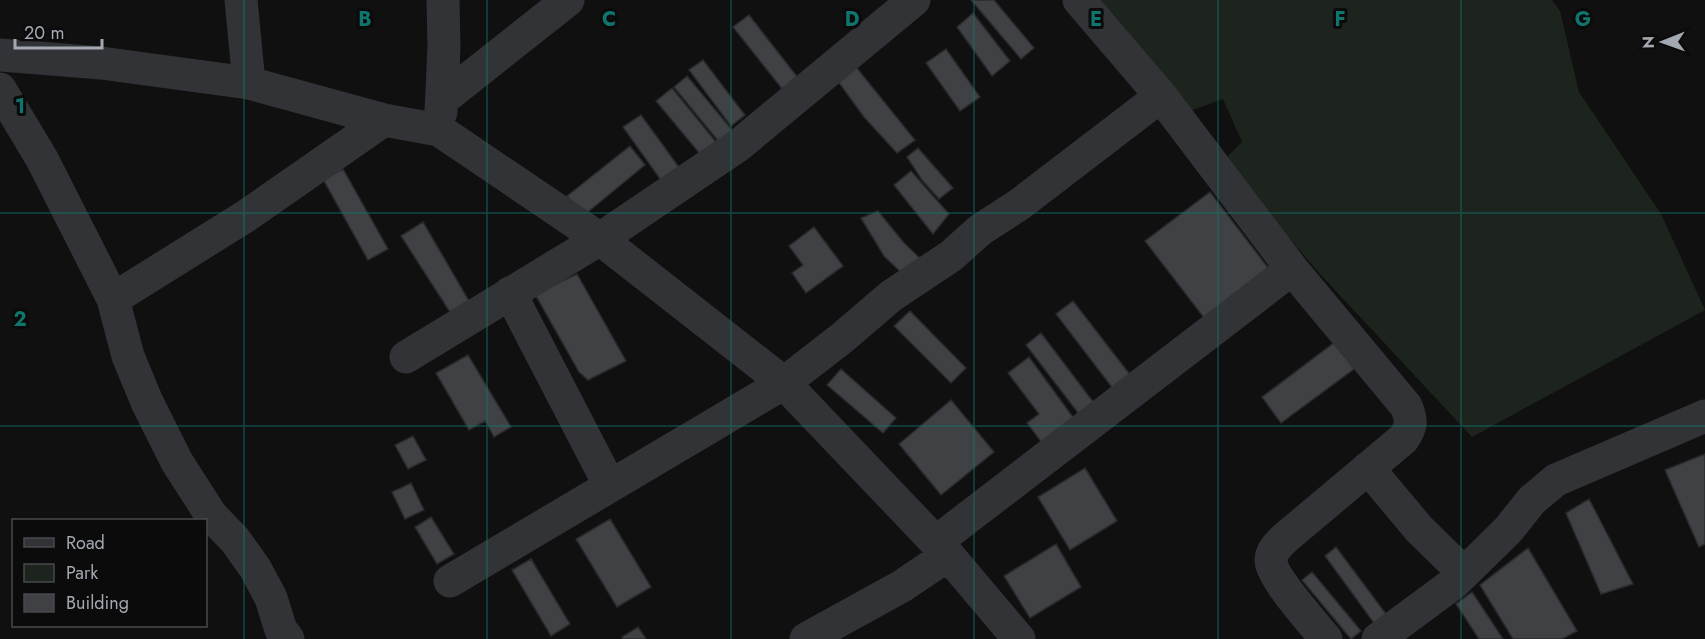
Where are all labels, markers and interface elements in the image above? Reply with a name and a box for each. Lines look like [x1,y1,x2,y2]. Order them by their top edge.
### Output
text: B [358,5,372,34]
text: C [602,5,616,34]
text: D [845,5,859,34]
text: E [1090,5,1102,34]
text: F [1334,5,1346,34]
text: G [1575,5,1591,34]
scale bar [15,12,102,50]
north arrow [1633,12,1693,72]
text: 20 m [24,20,64,46]
text: N [1637,36,1660,49]
text: 1 [15,92,25,121]
text: 2 [13,305,27,334]
legend [12,519,207,627]
text: Road [66,530,105,556]
text: Park [66,560,98,586]
text: Building [66,590,129,616]

